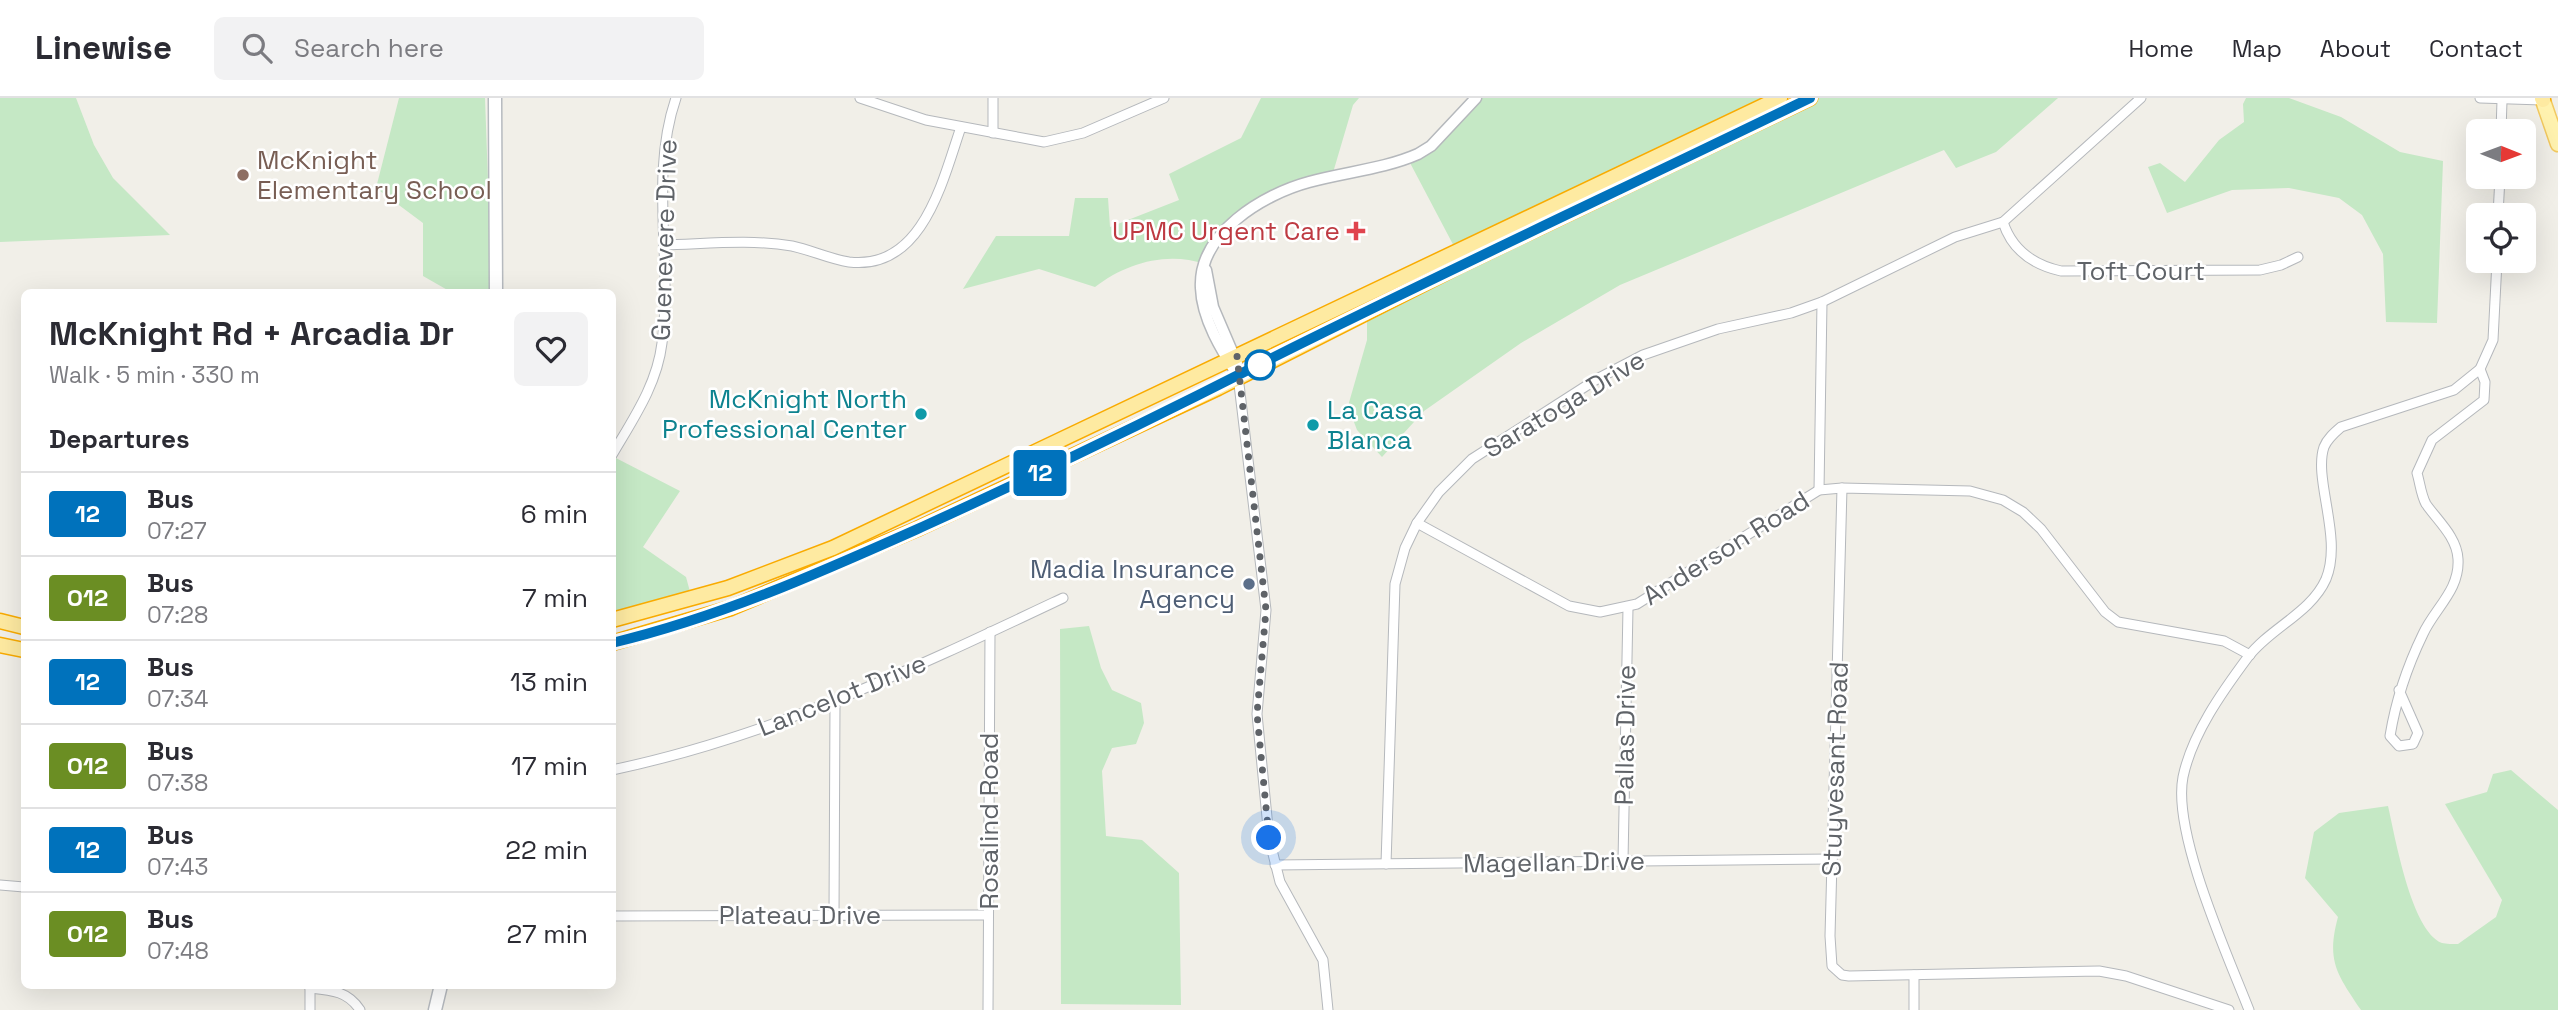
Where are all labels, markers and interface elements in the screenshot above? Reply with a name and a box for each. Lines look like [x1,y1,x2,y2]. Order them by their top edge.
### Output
search box [214,17,704,80]
text: Linewise [35,27,172,69]
icon: search [238,29,276,67]
text: Search here [294,31,444,65]
text: Home [2128,33,2194,64]
text: Map [2232,33,2282,64]
text: About [2320,33,2391,64]
text: Contact [2429,33,2523,64]
north arrow [2466,119,2536,189]
map controls [2466,119,2536,273]
street label: Guenevere Drive [643,139,685,341]
place label: McKnight Elementary School [257,143,492,207]
marker: McKnight Elementary School [235,167,251,183]
button: locate [2466,203,2536,273]
place label: UPMC Urgent Care [1112,214,1340,248]
marker: UPMC Urgent Care [1346,221,1366,241]
street label: Toft Court [2077,254,2205,288]
button: heart [514,312,588,386]
text: McKnight Rd + Arcadia Dr [49,313,454,355]
street label: Saratoga Drive [1477,342,1651,466]
unlabelled marker [1245,350,1275,380]
text: Walk · 5 min · 330 m [49,360,260,390]
place label: McKnight North Professional Center [662,382,907,446]
place label: La Casa Blanca [1327,393,1423,457]
marker: McKnight North Professional Center [913,406,929,422]
marker: La Casa Blanca [1305,417,1321,433]
text: Departures [49,422,190,456]
line badge: 12 [1009,450,1072,496]
text: 12 [1027,457,1053,488]
text: Bus [147,482,194,516]
street label: Anderson Road [1636,483,1816,613]
text: 6 min [521,497,588,531]
text: 12 [75,498,100,529]
text: 07:27 [147,516,207,546]
place label: Madia Insurance Agency [1030,552,1235,616]
text: Bus [147,566,194,600]
marker: Madia Insurance Agency [1241,576,1257,592]
text: 7 min [522,581,588,615]
text: O12 [67,582,108,613]
text: 07:28 [147,600,208,630]
street label: Lancelot Drive [753,646,931,744]
text: Bus [147,650,194,684]
street label: Stuyvesant Road [1814,661,1856,877]
street label: Pallas Drive [1607,664,1643,806]
text: 13 min [510,665,588,699]
text: 12 [75,666,100,697]
text: 07:34 [147,684,208,714]
street label: Rosalind Road [972,733,1006,909]
text: Bus [147,734,194,768]
text: 17 min [511,749,588,783]
text: O12 [67,750,108,781]
text: 07:38 [147,768,208,798]
text: Bus [147,818,194,852]
your location [1251,820,1286,855]
text: 22 min [505,833,588,867]
text: 12 [75,834,100,865]
street label: Magellan Drive [1463,843,1645,881]
text: 07:43 [147,852,208,882]
street label: Plateau Drive [719,898,881,932]
text: Bus [147,902,194,936]
text: 27 min [507,917,588,951]
text: O12 [67,918,108,949]
text: 07:48 [147,936,209,966]

